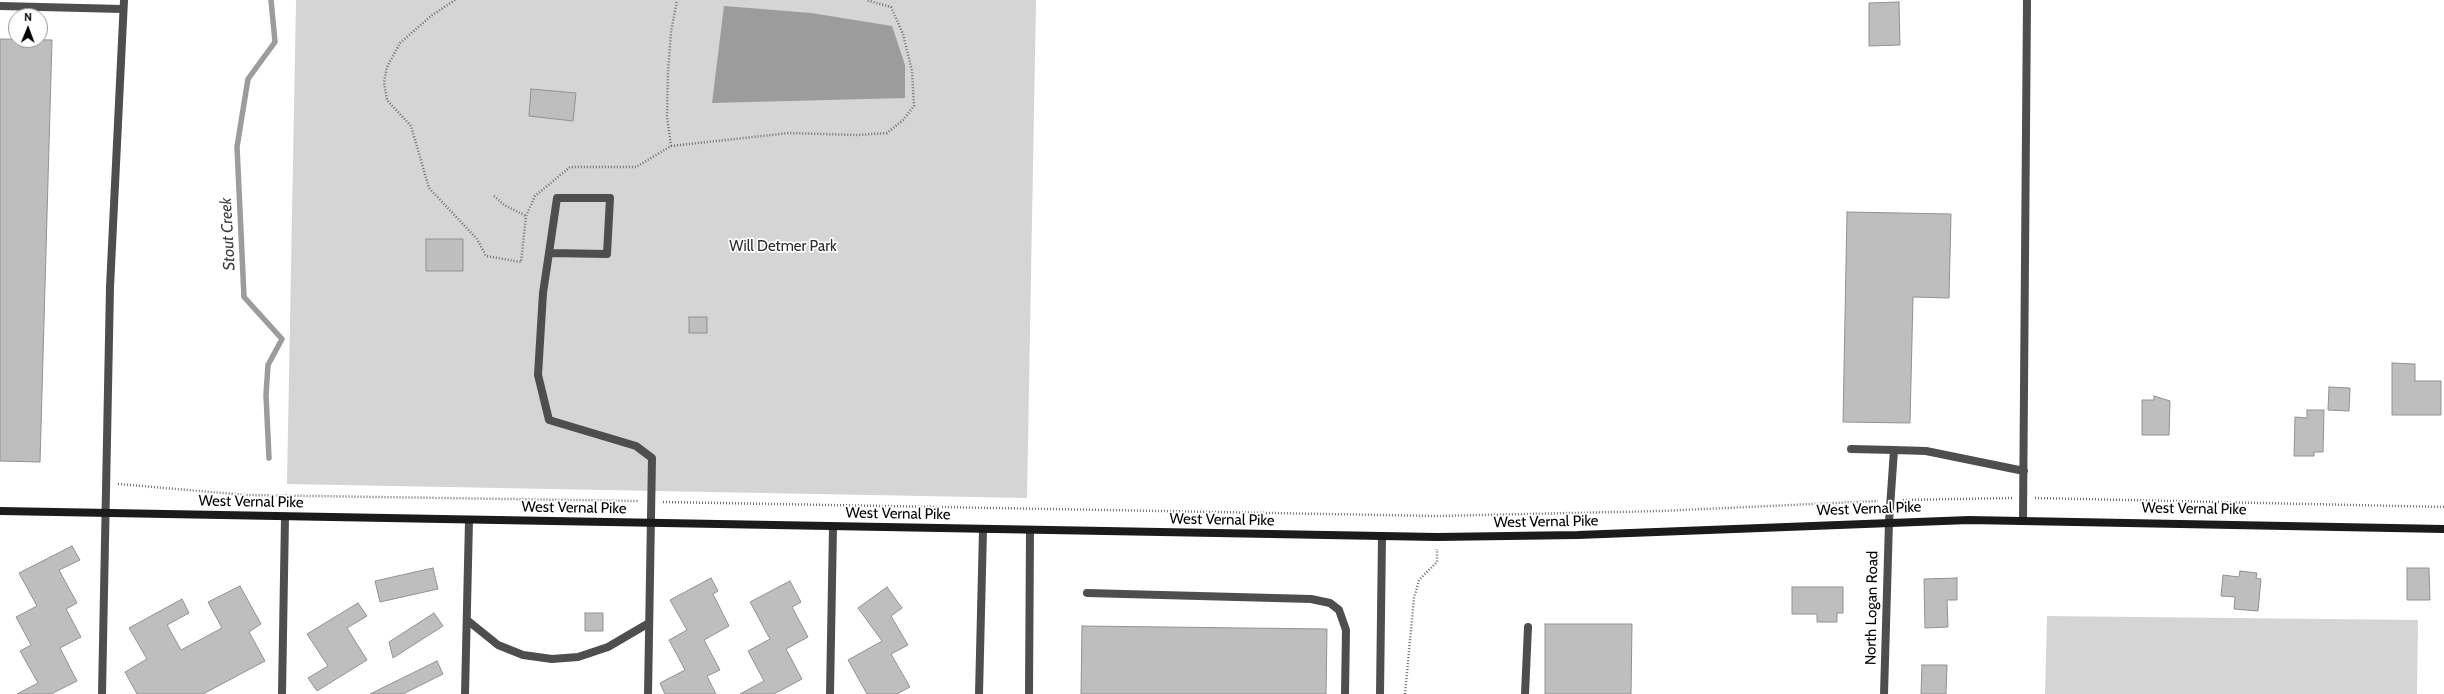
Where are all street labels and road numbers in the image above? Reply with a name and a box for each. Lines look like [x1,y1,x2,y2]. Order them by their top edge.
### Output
street label: West Vernal Pike [198,492,304,512]
street label: West Vernal Pike [521,498,627,518]
street label: West Vernal Pike [1816,498,1922,520]
street label: West Vernal Pike [2141,499,2247,519]
street label: West Vernal Pike [845,504,951,524]
street label: West Vernal Pike [1169,510,1275,530]
street label: West Vernal Pike [1493,512,1599,532]
street label: North Logan Road [1862,551,1882,665]

